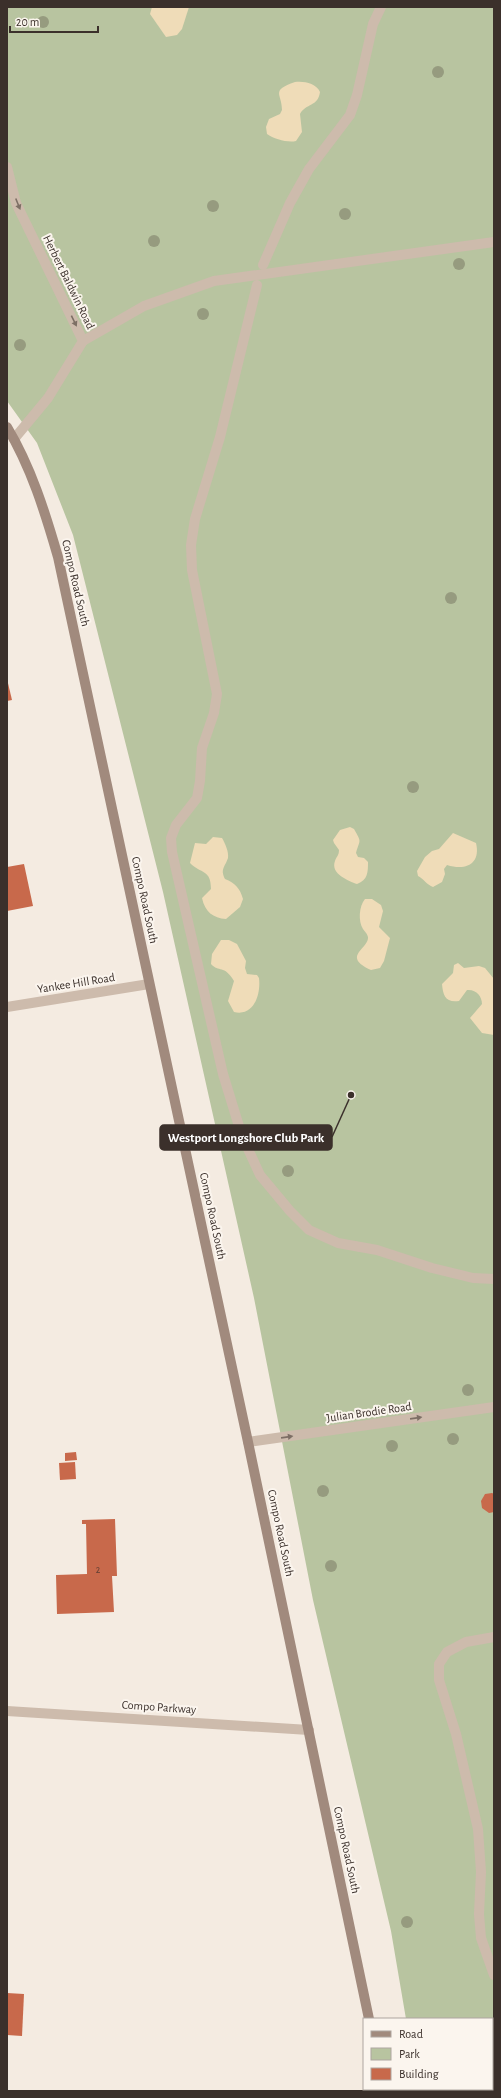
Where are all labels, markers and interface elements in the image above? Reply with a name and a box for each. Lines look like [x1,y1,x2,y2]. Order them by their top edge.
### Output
scale bar [10,8,98,34]
text: 20 m [16,16,39,28]
one-way arrow [15,199,21,211]
street label: Herbert Baldwin Road [41,233,97,331]
one-way arrow [71,316,77,327]
street label: Compo Road South [60,538,92,628]
street label: Compo Road South [130,855,160,945]
street label: Yankee Hill Road [36,971,116,995]
callout: Westport Longshore Club Park [160,1125,332,1150]
text: Westport Longshore Club Park [168,1132,325,1145]
street label: Compo Road South [198,1171,228,1261]
street label: Julian Brodie Road [326,1400,412,1424]
one-way arrow [410,1415,422,1421]
one-way arrow [281,1434,293,1440]
street label: Compo Road South [266,1488,296,1578]
house number: 2 [96,1565,101,1575]
street label: Compo Parkway [121,1698,197,1717]
street label: Compo Road South [332,1805,362,1895]
legend [363,2018,493,2090]
text: Road [399,2028,423,2040]
text: Park [399,2048,420,2060]
text: Building [399,2068,439,2080]

